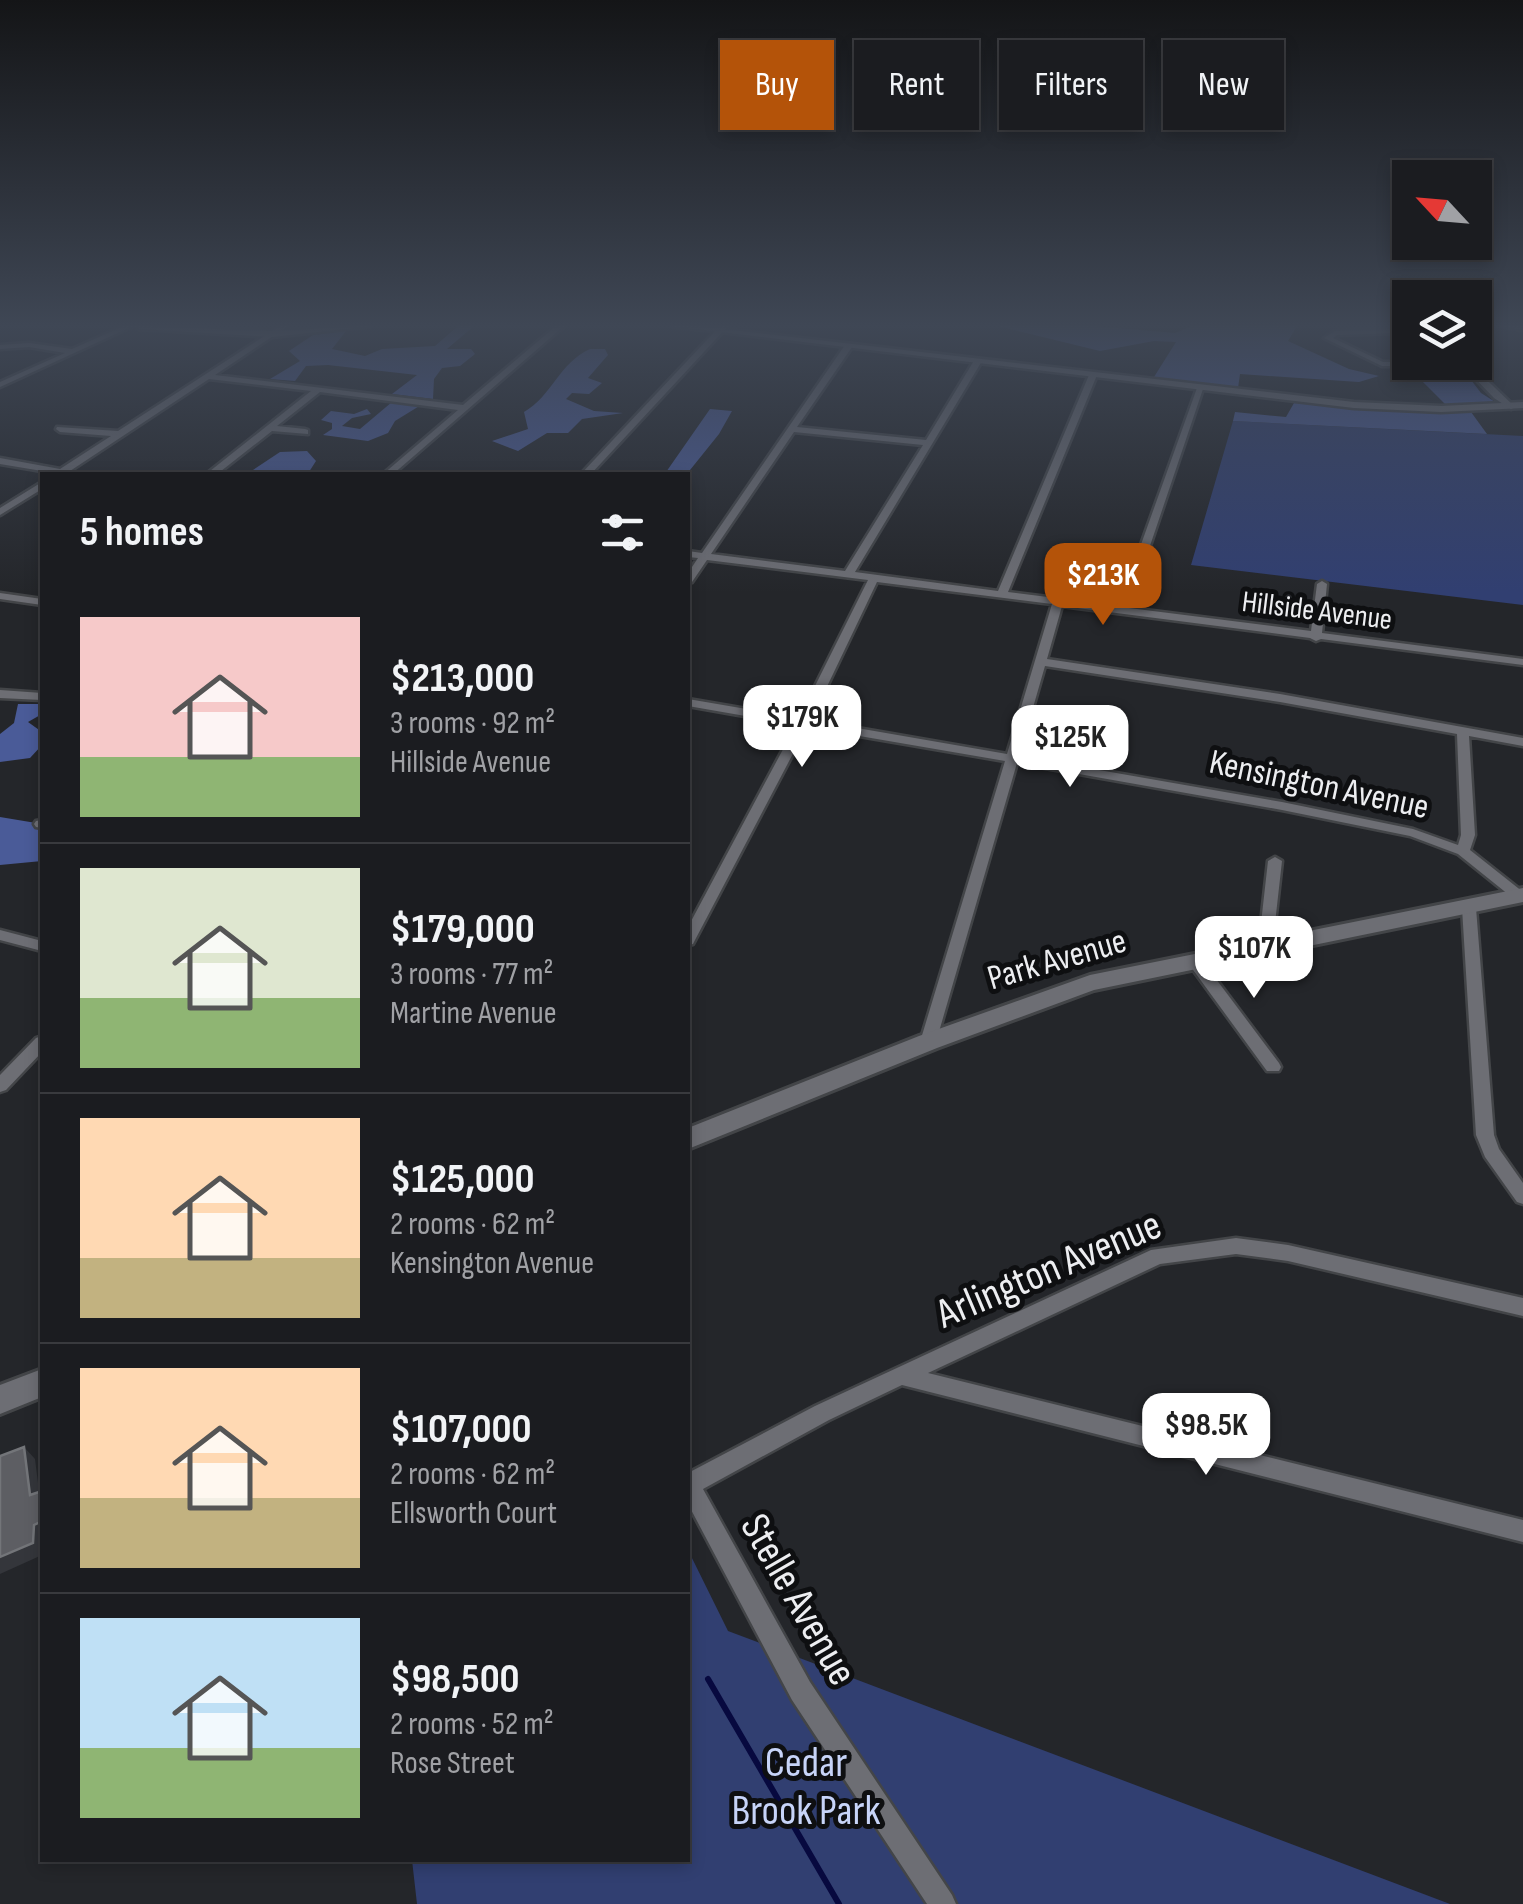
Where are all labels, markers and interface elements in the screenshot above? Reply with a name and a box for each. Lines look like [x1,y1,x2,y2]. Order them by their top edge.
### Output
chip: Buy [720,40,834,130]
chip: Rent [854,40,979,130]
chip: Filters [999,40,1143,130]
chip: New [1163,40,1284,130]
north arrow [1392,160,1492,260]
map controls [1392,160,1492,380]
button: layers [1392,280,1492,380]
icon: filters [595,505,650,560]
text: 5 homes [80,507,204,558]
pin: $213K [1033,543,1173,628]
text: $213K [1066,556,1140,595]
street label: Hillside Avenue [1240,584,1394,638]
text: $213,000 [390,653,534,704]
icon: home [160,657,280,777]
pin: $179K [732,685,872,770]
text: $179K [765,698,839,737]
text: 3 rooms · 92 m² [390,704,555,743]
pin: $125K [1000,705,1140,790]
text: $125K [1033,718,1107,757]
street label: Kensington Avenue [1205,741,1433,829]
text: Hillside Avenue [390,743,551,782]
text: $179,000 [390,904,535,955]
icon: home [160,908,280,1028]
pin: $107K [1184,916,1324,1001]
street label: Park Avenue [983,920,1131,1000]
text: $107K [1217,929,1291,968]
text: 3 rooms · 77 m² [390,955,554,994]
text: Martine Avenue [390,994,557,1033]
text: $125,000 [390,1154,535,1205]
icon: home [160,1158,280,1278]
street label: Arlington Avenue [928,1200,1169,1341]
text: 2 rooms · 62 m² [390,1205,555,1244]
text: Kensington Avenue [390,1244,594,1283]
pin: $98.5K [1125,1393,1287,1478]
text: $107,000 [390,1404,532,1455]
text: $98.5K [1164,1406,1248,1445]
icon: home [160,1408,280,1528]
text: 2 rooms · 62 m² [390,1455,555,1494]
text: Ellsworth Court [390,1494,557,1533]
street label: Stelle Avenue [729,1505,867,1695]
text: $98,500 [390,1654,520,1705]
icon: home [160,1658,280,1778]
text: 2 rooms · 52 m² [390,1705,554,1744]
park label: Cedar Brook Park [731,1738,881,1837]
text: Rose Street [390,1744,515,1783]

